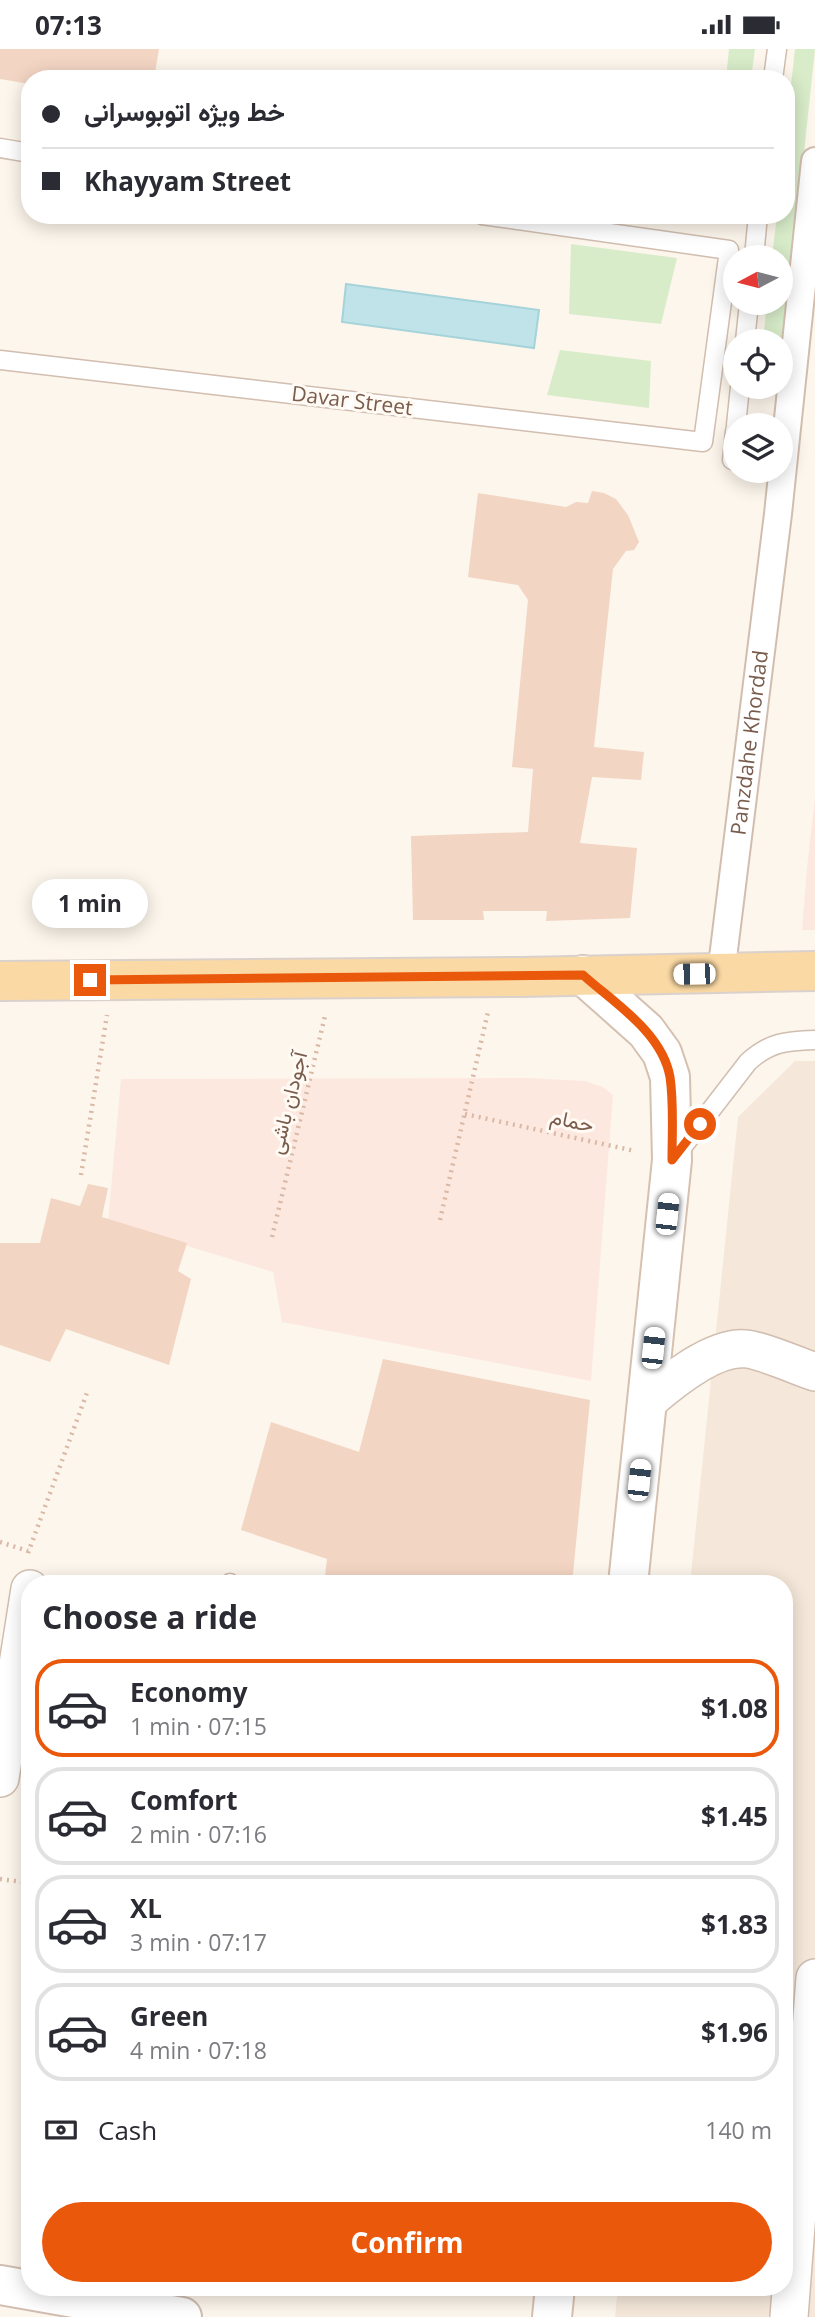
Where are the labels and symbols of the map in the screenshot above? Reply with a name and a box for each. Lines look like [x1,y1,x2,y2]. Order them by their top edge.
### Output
north arrow [723,245,793,315]
street label: Davar Street [290,379,414,421]
street label: Panzdahe Khordad [723,649,774,837]
callout: 1 min [32,879,148,927]
car [673,963,716,985]
route end [74,964,106,996]
street label: آجودان باشی [261,1046,314,1157]
street label: حمام [548,1102,597,1139]
route start [684,1108,716,1140]
car [655,1192,680,1236]
car [641,1326,666,1370]
car [627,1458,652,1502]

